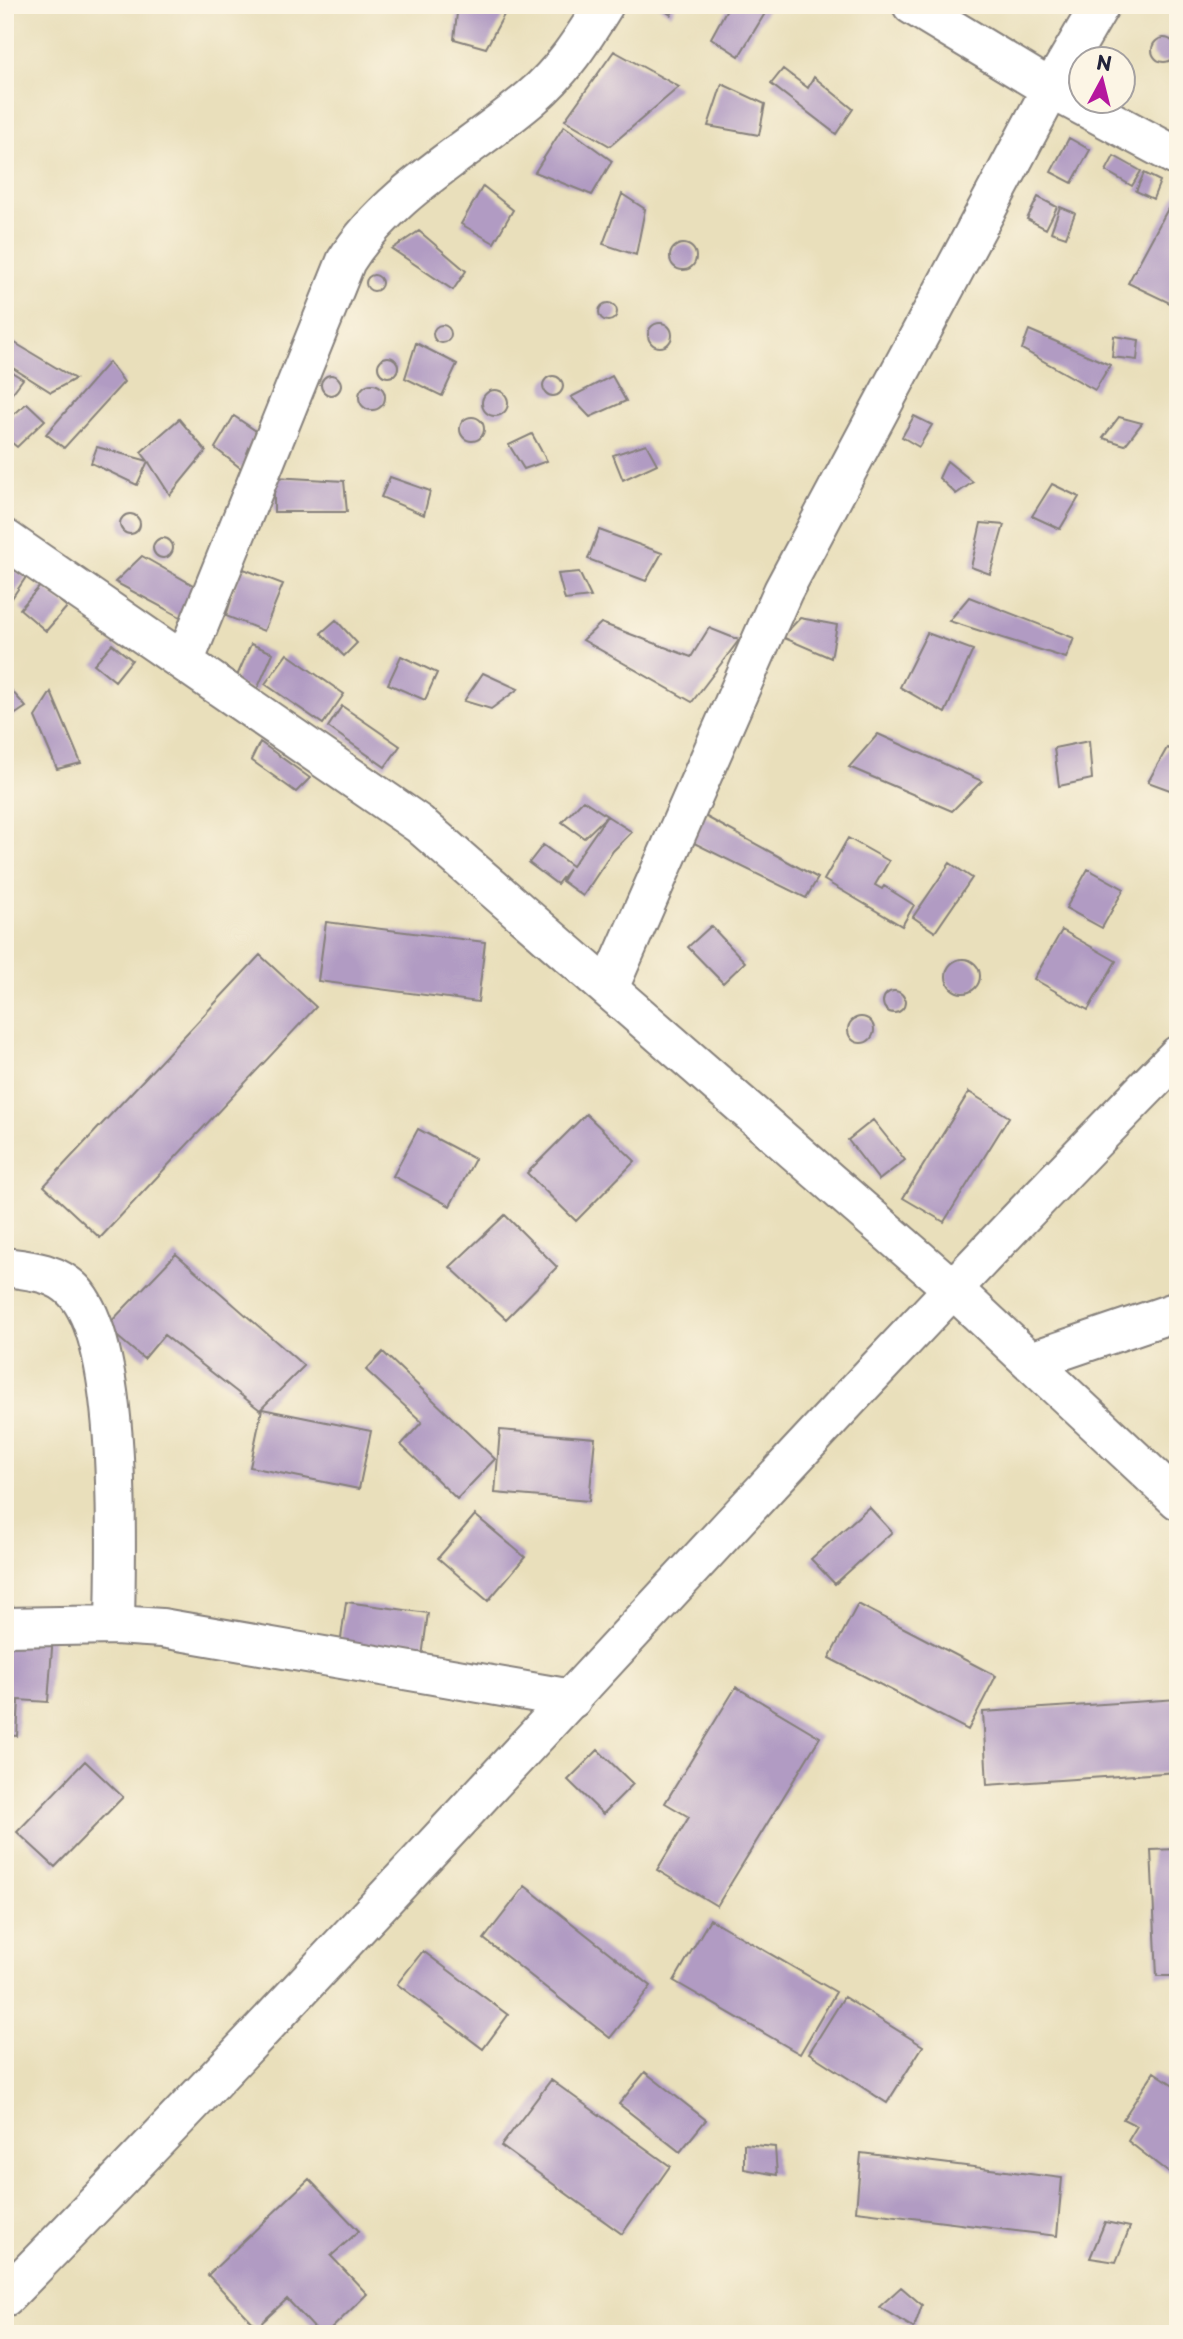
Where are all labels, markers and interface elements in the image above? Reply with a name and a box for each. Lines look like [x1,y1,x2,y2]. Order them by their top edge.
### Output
north arrow [1068,46,1138,116]
text: N [1095,47,1113,77]

